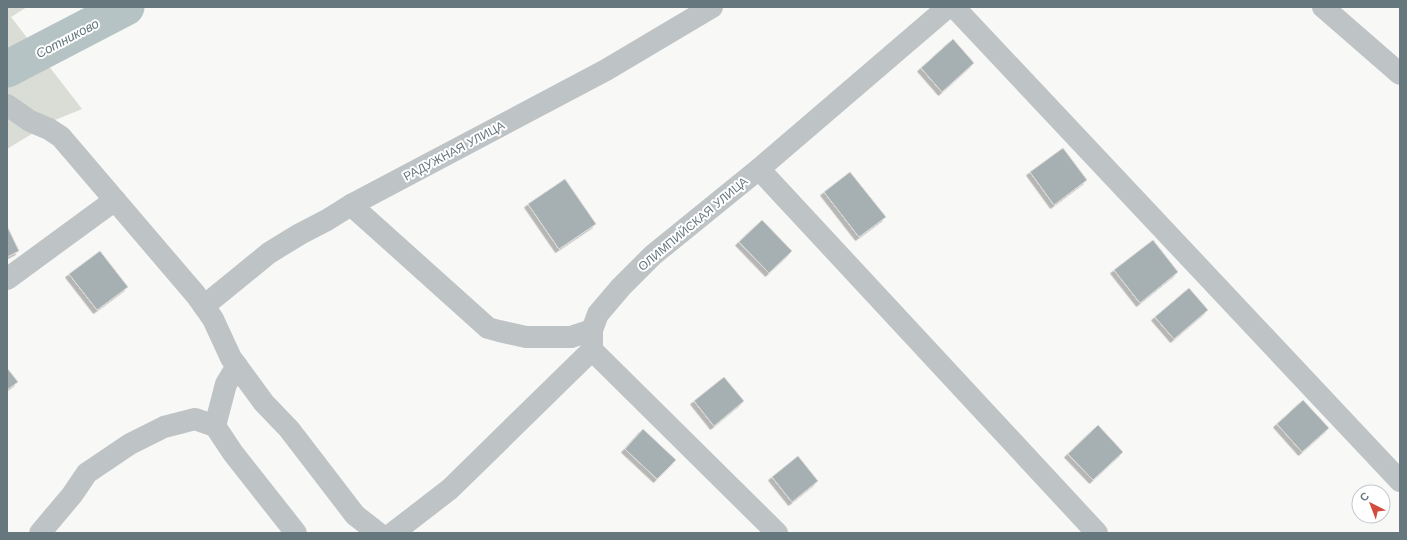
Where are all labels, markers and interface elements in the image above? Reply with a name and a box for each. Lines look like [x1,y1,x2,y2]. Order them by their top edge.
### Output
water label: Сотниково [33,16,101,61]
street label: РАДУЖНАЯ УЛИЦА [401,118,507,184]
street label: ОЛИМПИЙСКАЯ УЛИЦА [635,173,751,274]
north arrow [1351,484,1391,524]
text: С [1357,489,1372,504]

